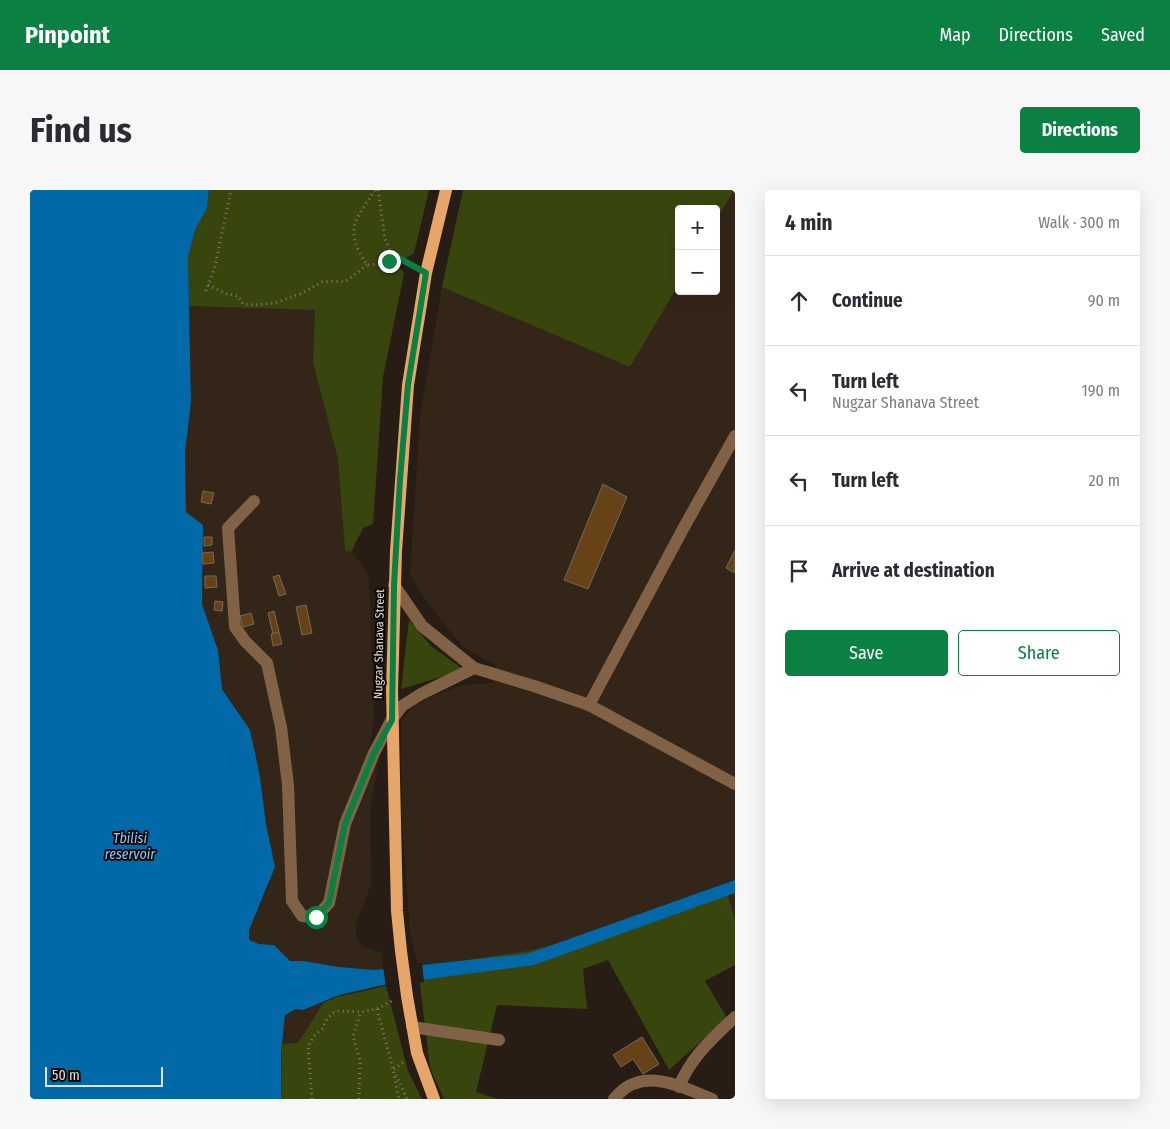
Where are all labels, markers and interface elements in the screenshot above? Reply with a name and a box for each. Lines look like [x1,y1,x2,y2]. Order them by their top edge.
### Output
text: Pinpoint [25,21,110,49]
text: Map [939,24,971,46]
text: Directions [999,24,1073,46]
text: Saved [1101,24,1145,46]
button: Directions [1020,107,1140,153]
text: Find us [30,109,132,151]
map controls [675,205,720,295]
button: + [675,205,720,250]
text: 4 min [785,210,833,236]
text: Walk · 300 m [1038,213,1120,232]
route end [378,250,401,273]
button: − [675,250,720,295]
icon: ahead [785,287,813,315]
text: Continue [832,289,903,312]
text: 90 m [1088,291,1120,310]
text: Turn left [832,370,899,393]
icon: left [785,377,813,405]
text: 190 m [1082,381,1120,400]
text: Nugzar Shanava Street [832,393,979,412]
icon: left [785,467,813,495]
text: Turn left [832,469,899,492]
text: 20 m [1089,471,1120,490]
icon: arrive [785,557,813,585]
text: Arrive at destination [832,559,995,582]
street label: Nugzar Shanava Street [371,589,387,699]
button: Save [785,630,948,676]
button: Share [958,630,1120,676]
water label: Tbilisi reservoir [105,830,156,863]
route start [305,906,328,929]
scale bar [45,1064,162,1087]
text: 50 m [52,1067,80,1084]

